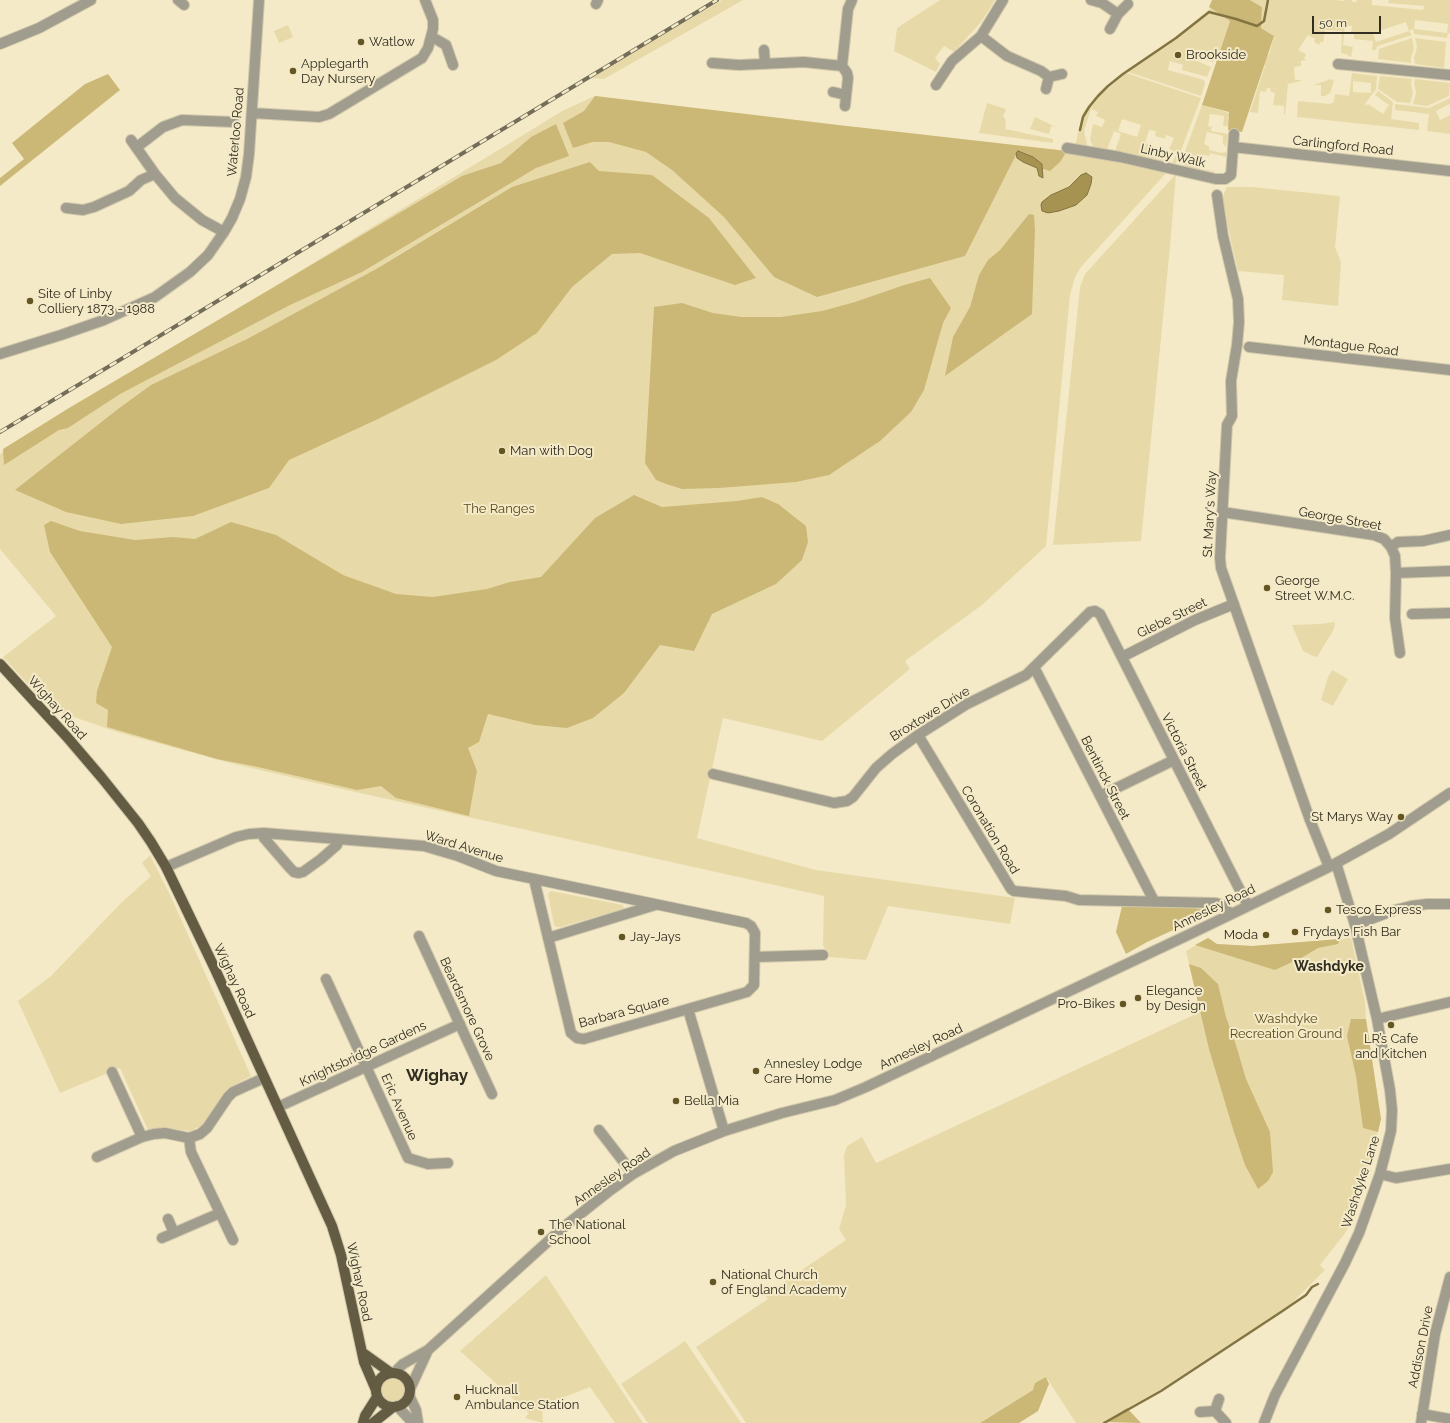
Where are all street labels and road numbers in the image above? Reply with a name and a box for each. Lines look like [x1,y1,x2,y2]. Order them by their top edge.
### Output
street label: Waterloo Road [224,87,248,177]
street label: Carlingford Road [1292,133,1394,159]
street label: Linby Walk [1139,141,1207,171]
street label: Montague Road [1302,332,1400,360]
street label: St. Mary's Way [1200,470,1220,558]
street label: George Street [1297,504,1383,534]
street label: Glebe Street [1135,594,1209,642]
street label: Wighay Road [24,673,90,743]
street label: Broxtowe Drive [887,683,973,745]
street label: Victoria Street [1158,711,1210,793]
street label: Bentinck Street [1077,733,1133,823]
street label: Coronation Road [957,783,1023,877]
street label: Ward Avenue [423,828,505,866]
street label: Annesley Road [1170,881,1258,935]
street label: Wighay Road [210,941,258,1021]
street label: Beardsmore Grove [436,955,498,1063]
street label: Barbara Square [577,992,671,1032]
street label: Knightsbridge Gardens [297,1018,429,1090]
street label: Annesley Road [877,1021,965,1073]
street label: Eric Avenue [377,1071,421,1143]
street label: Washdyke Lane [1339,1134,1383,1230]
street label: Annesley Road [571,1145,653,1209]
street label: Wighay Road [343,1241,375,1323]
street label: Addison Drive [1405,1305,1437,1389]

